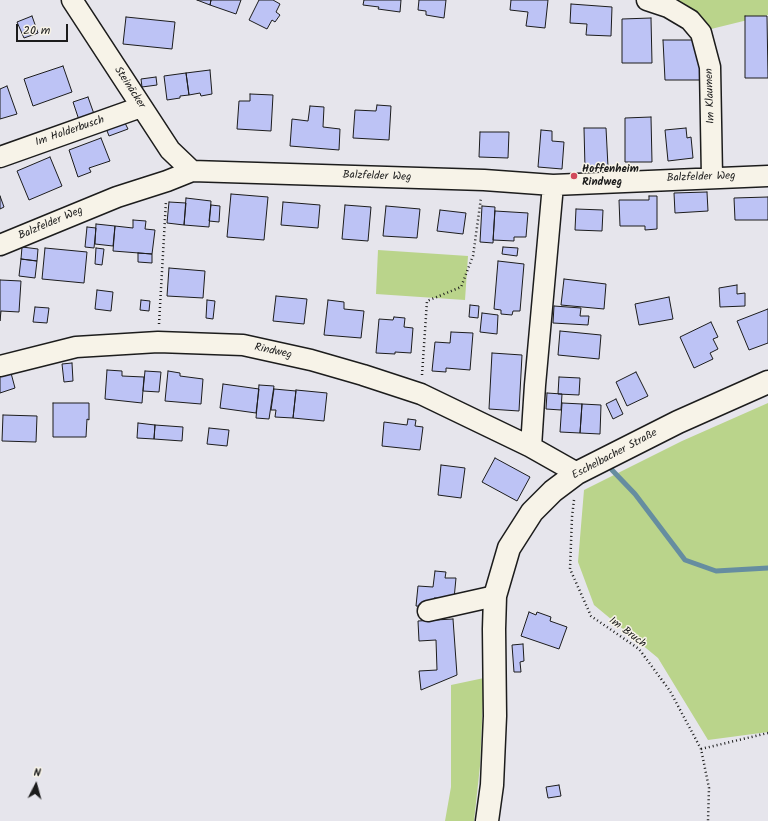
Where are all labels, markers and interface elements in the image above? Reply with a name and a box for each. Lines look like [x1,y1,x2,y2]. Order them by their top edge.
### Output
scale bar [18,16,70,42]
text: 20 m [23,21,50,40]
street label: Steinäcker [111,65,147,111]
street label: Im Klaumen [703,68,719,124]
street label: Im Holderbusch [34,114,106,150]
place label: Hoffenheim Rindweg [582,163,639,189]
street label: Balzfelder Weg [342,169,412,185]
street label: Balzfelder Weg [666,170,736,186]
marker: Hoffenheim Rindweg [569,171,579,181]
street label: Balzfelder Weg [17,204,85,244]
street label: Rindweg [253,342,293,362]
street label: Eschelbacher Straße [570,427,660,483]
street label: Im Bruch [606,615,648,651]
text: N [33,764,42,782]
north arrow [16,765,56,805]

